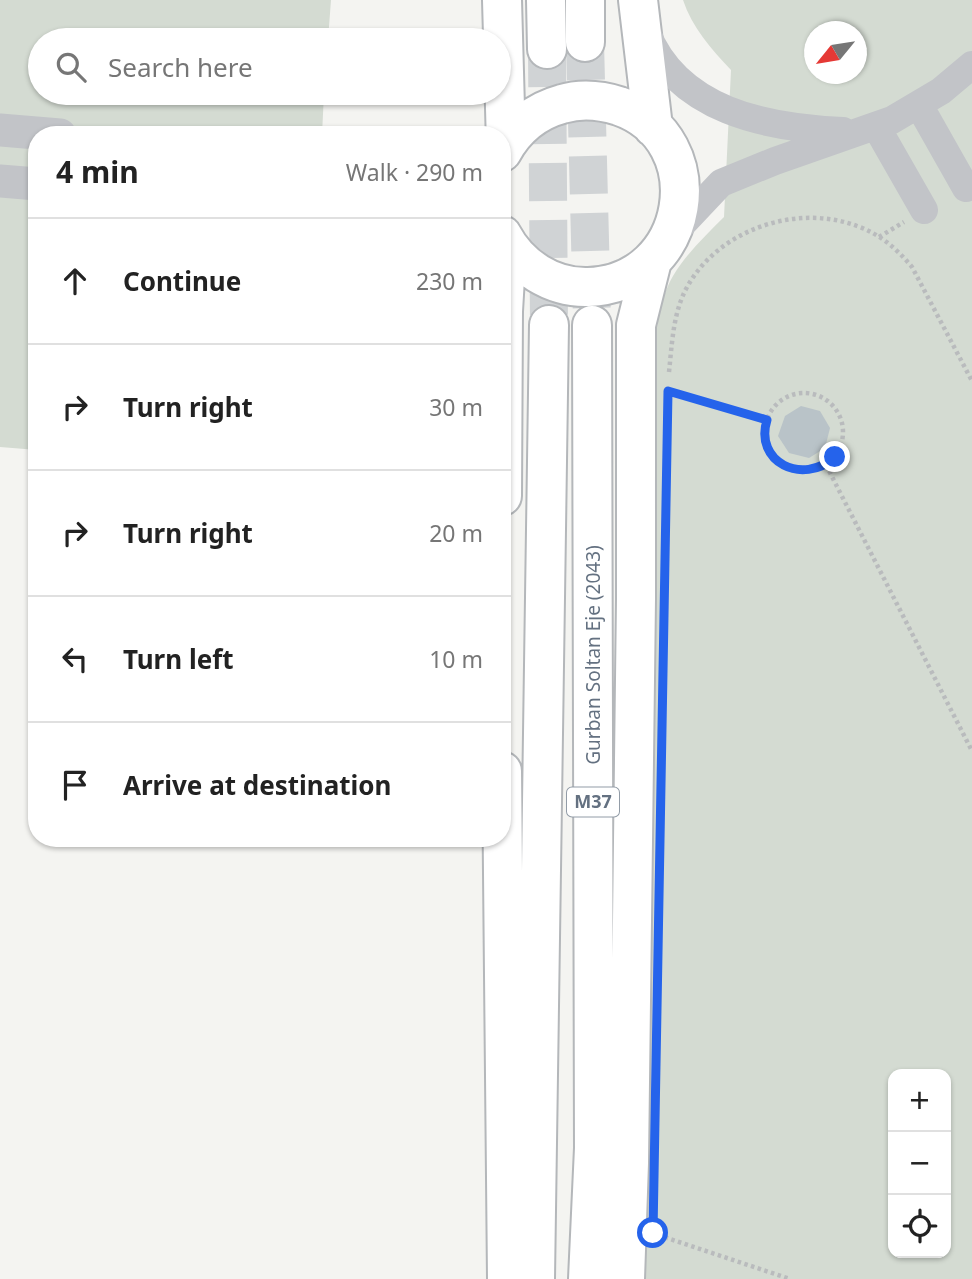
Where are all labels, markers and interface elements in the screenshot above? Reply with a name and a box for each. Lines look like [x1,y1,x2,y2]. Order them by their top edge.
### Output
north arrow [804,21,867,84]
search box [28,28,511,105]
icon: search [52,48,90,86]
text: Search here [108,49,253,85]
text: 4 min [56,151,139,192]
text: Walk · 290 m [346,156,483,188]
icon: ahead [56,262,94,300]
text: Continue [123,263,241,299]
text: 230 m [416,265,483,297]
icon: right [56,388,94,426]
text: Turn right [123,389,253,425]
text: 30 m [429,391,483,423]
route end [819,441,850,472]
icon: right [56,514,94,552]
text: Turn right [123,515,253,551]
text: 20 m [429,517,483,549]
street label: Gurban Soltan Eje (2043) [580,545,606,765]
icon: left [56,640,94,678]
text: Turn left [123,641,234,677]
text: 10 m [429,643,483,675]
icon: arrive [56,766,94,804]
text: Arrive at destination [123,767,392,803]
road number: M37 [567,788,619,816]
map controls [888,1069,951,1258]
button: + [888,1069,951,1132]
button: − [888,1132,951,1195]
button: locate [888,1195,951,1258]
route start [637,1217,668,1248]

